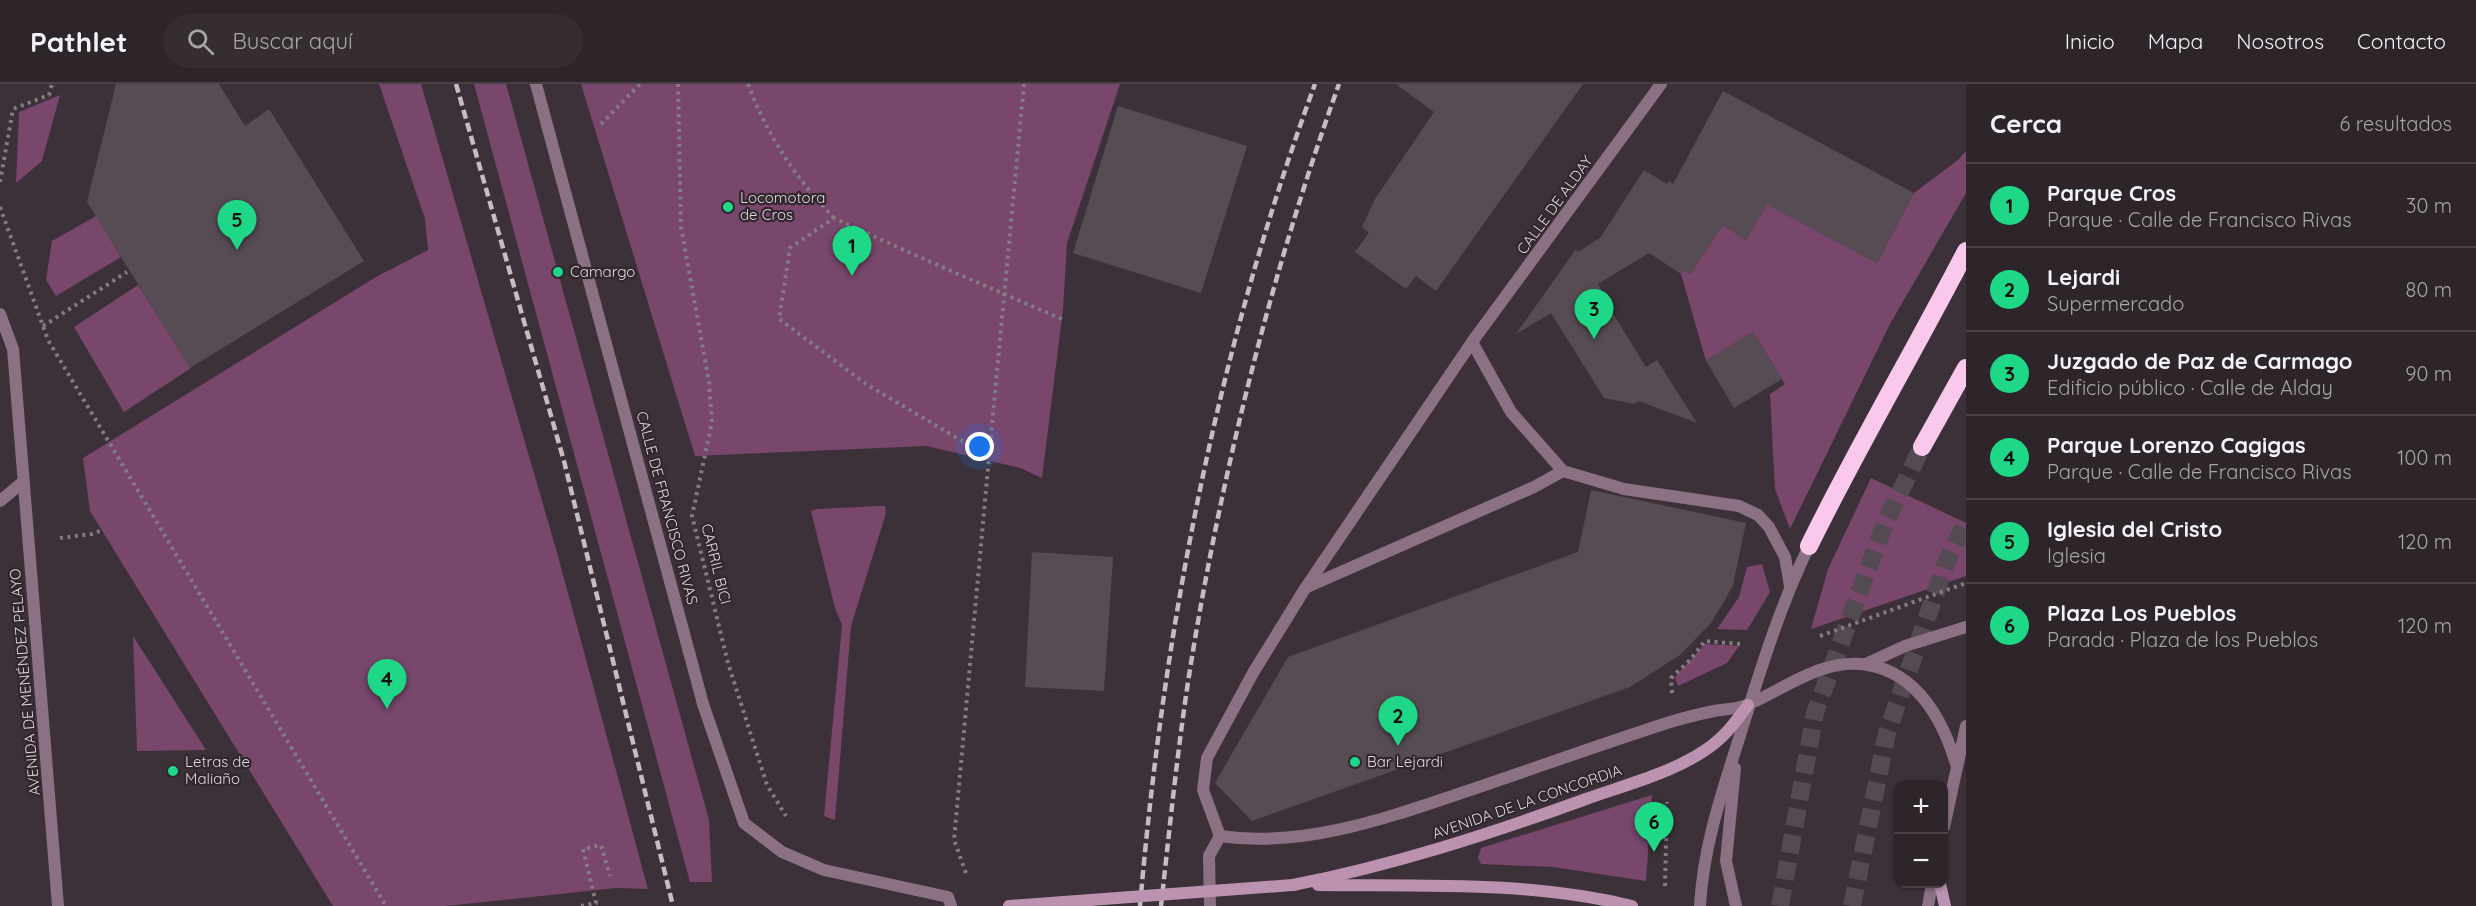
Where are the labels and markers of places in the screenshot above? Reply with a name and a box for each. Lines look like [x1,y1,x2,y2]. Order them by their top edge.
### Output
place label: Locomotora de Cros [740,188,825,224]
pin: 5 [218,200,256,250]
marker: Locomotora de Cros [721,200,735,214]
pin: 1 [832,226,872,276]
place label: Camargo [570,262,635,281]
marker: Camargo [551,265,565,279]
pin: 3 [1574,290,1614,339]
pin: 4 [368,660,406,709]
pin: 2 [1378,696,1418,746]
place label: Letras de Maliaño [185,752,250,788]
place label: Bar Lejardi [1367,752,1443,771]
marker: Bar Lejardi [1348,755,1362,769]
marker: Letras de Maliaño [166,764,180,778]
pin: 6 [1634,802,1674,852]

